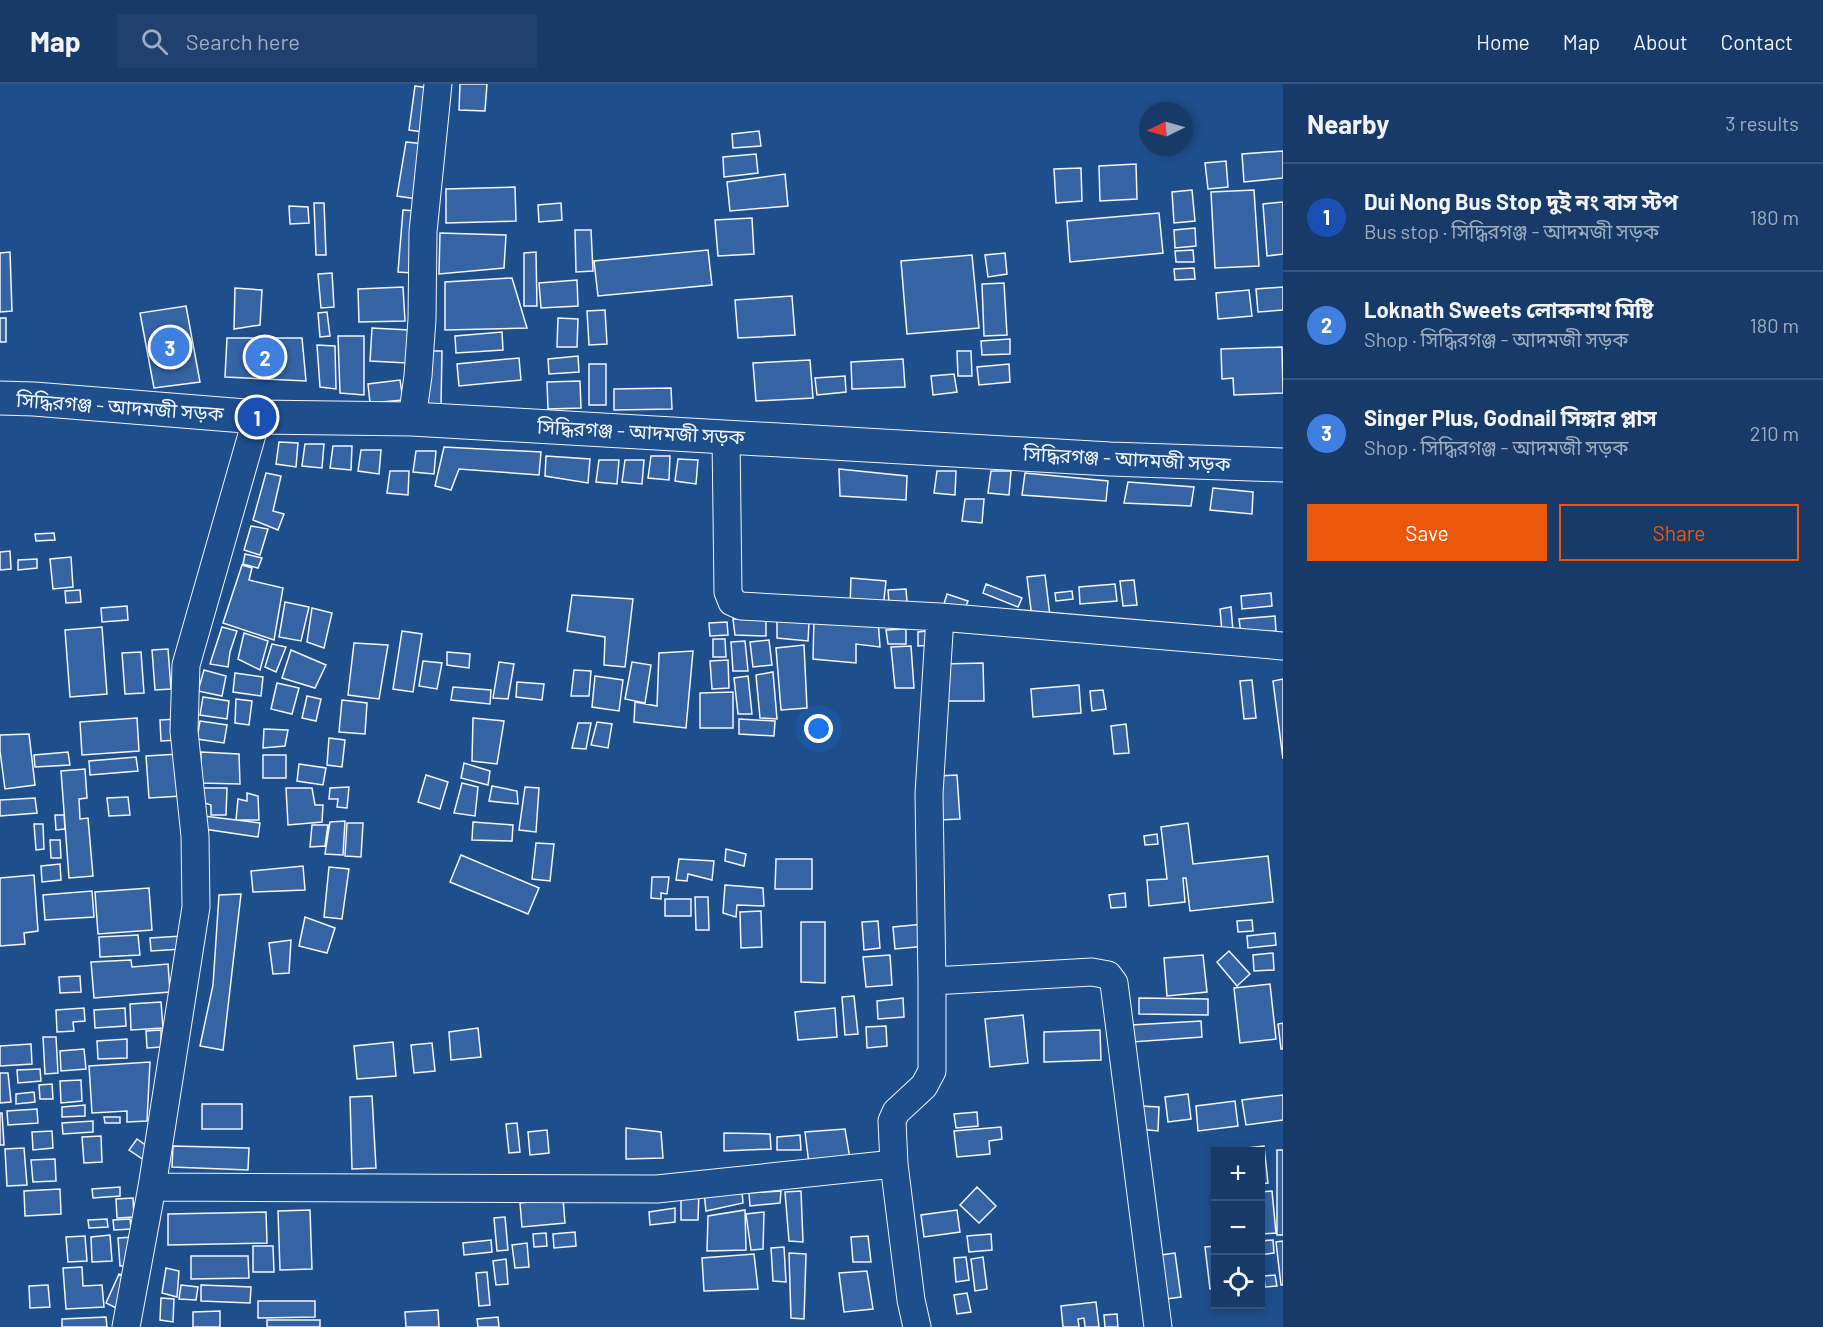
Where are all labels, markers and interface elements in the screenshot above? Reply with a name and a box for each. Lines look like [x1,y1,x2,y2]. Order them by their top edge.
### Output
search box [117,14,537,68]
text: Map [30,24,81,58]
icon: search [138,25,171,58]
text: Search here [186,28,300,54]
text: Home [1476,29,1530,54]
text: Map [1563,29,1600,54]
text: About [1633,29,1688,54]
text: Contact [1721,29,1793,54]
north arrow [1139,102,1193,156]
text: Nearby [1307,108,1389,139]
text: 3 results [1725,111,1799,135]
text: Dui Nong Bus Stop দুই নং বাস স্টপ [1364,188,1678,214]
text: 1 [1323,205,1330,229]
text: 180 m [1750,205,1799,229]
text: Bus stop · সিদ্ধিরগঞ্জ - আদমজী সড়ক [1364,219,1659,243]
text: Loknath Sweets লোকনাথ মিষ্টি [1364,296,1654,322]
text: 2 [1321,313,1332,337]
text: 180 m [1750,313,1799,337]
pin: 3 [150,324,190,370]
text: Shop · সিদ্ধিরগঞ্জ - আদমজী সড়ক [1364,327,1628,351]
pin: 2 [246,334,284,380]
street label: সিদ্ধিরগঞ্জ - আদমজী সড়ক [15,387,225,425]
pin: 1 [238,394,276,440]
text: Singer Plus, Godnail সিঙ্গার প্লাস [1364,404,1657,430]
street label: সিদ্ধিরগঞ্জ - আদমজী সড়ক [536,414,746,448]
text: 3 [1321,421,1332,445]
text: 210 m [1750,421,1799,445]
text: Shop · সিদ্ধিরগঞ্জ - আদমজী সড়ক [1364,435,1628,459]
street label: সিদ্ধিরগঞ্জ - আদমজী সড়ক [1022,441,1232,475]
button: Save [1307,504,1547,561]
button: Share [1559,504,1799,561]
your location [804,714,833,743]
map controls [1211,1147,1265,1309]
button: + [1211,1147,1265,1201]
button: − [1211,1201,1265,1255]
button: locate [1211,1255,1265,1309]

